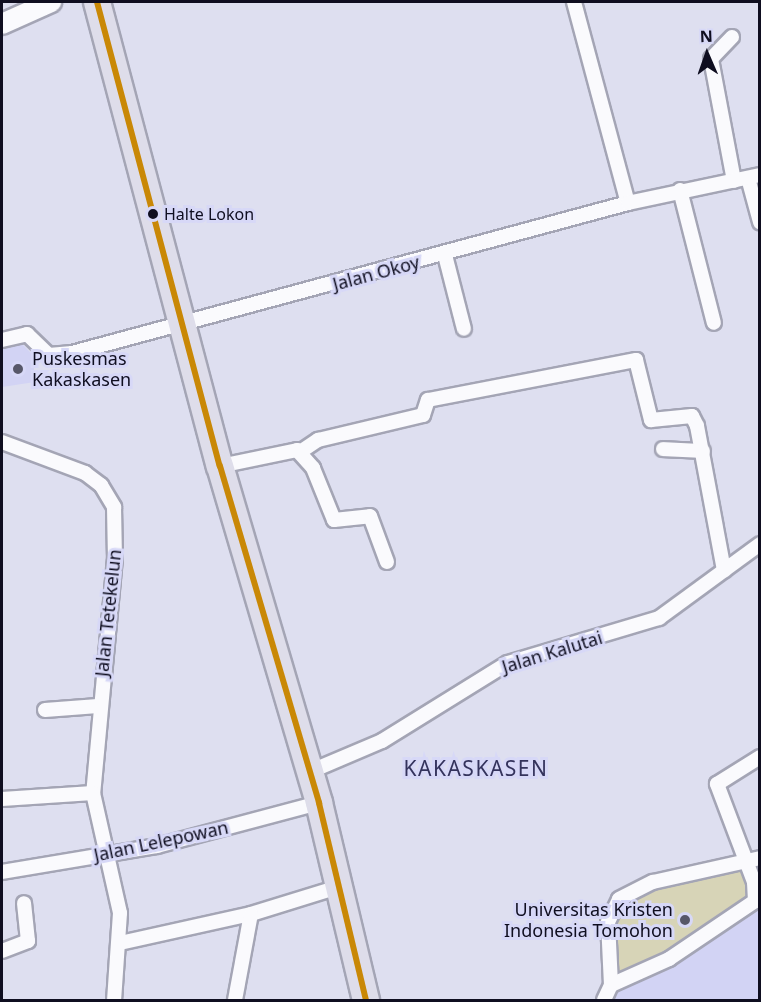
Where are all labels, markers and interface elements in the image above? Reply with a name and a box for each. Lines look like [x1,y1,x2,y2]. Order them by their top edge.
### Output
north arrow [677,24,737,84]
text: N [699,25,713,47]
place label: Halte Lokon [164,204,254,224]
marker: Halte Lokon [147,208,159,220]
street label: Jalan Okoy [330,251,422,295]
place label: Puskesmas Kakaskasen [32,348,131,391]
marker: Puskesmas Kakaskasen [9,360,27,378]
street label: Jalan Tetekelun [91,548,125,678]
street label: Jalan Kalutai [499,626,605,678]
district label: KAKASKASEN [404,755,548,781]
street label: Jalan Lelepowan [92,816,230,866]
place label: Universitas Kristen Indonesia Tomohon [504,899,673,942]
marker: Universitas Kristen Indonesia Tomohon [678,913,692,927]

